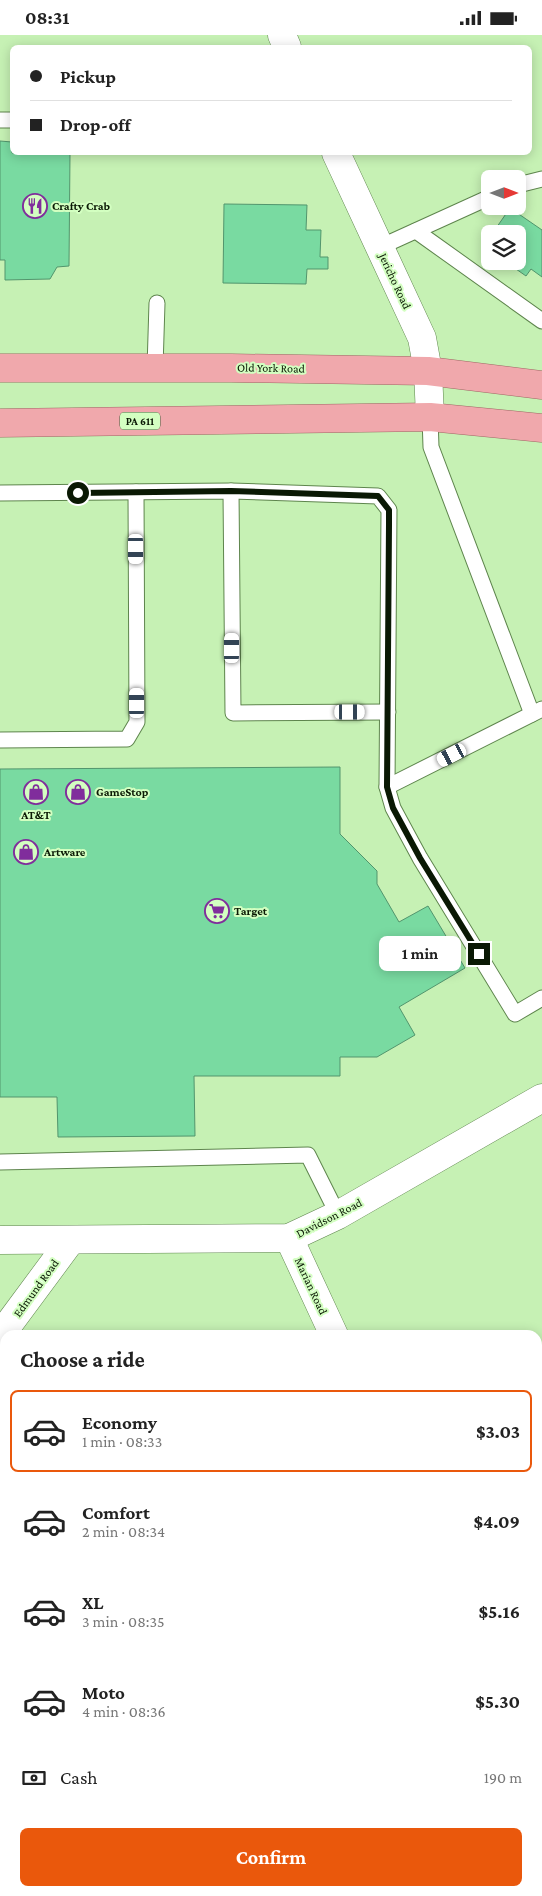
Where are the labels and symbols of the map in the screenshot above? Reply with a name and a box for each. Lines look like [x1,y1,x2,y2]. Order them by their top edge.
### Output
north arrow [481,170,526,215]
restaurant icon: Crafty Crab [22,193,48,219]
place label: Crafty Crab [52,199,111,213]
street label: Jericho Road [376,250,414,312]
street label: Old York Road [237,360,306,376]
road number: PA 611 [120,413,160,429]
route start [67,482,89,504]
car [128,534,143,564]
car [224,633,239,663]
car [129,688,144,718]
car [335,705,365,720]
car [435,742,468,768]
shop icon: AT&T [23,779,49,805]
shop icon: GameStop [65,779,91,805]
place label: GameStop [96,785,149,799]
place label: AT&T [20,808,51,822]
shop icon: Artware [13,839,39,865]
place label: Artware [43,845,86,859]
supermarket icon: Target [204,898,230,924]
place label: Target [234,904,268,918]
callout: 1 min [379,937,462,971]
route end [468,943,490,965]
street label: Davidson Road [294,1195,365,1241]
street label: Marian Road [292,1255,331,1317]
street label: Edmund Road [10,1256,62,1320]

